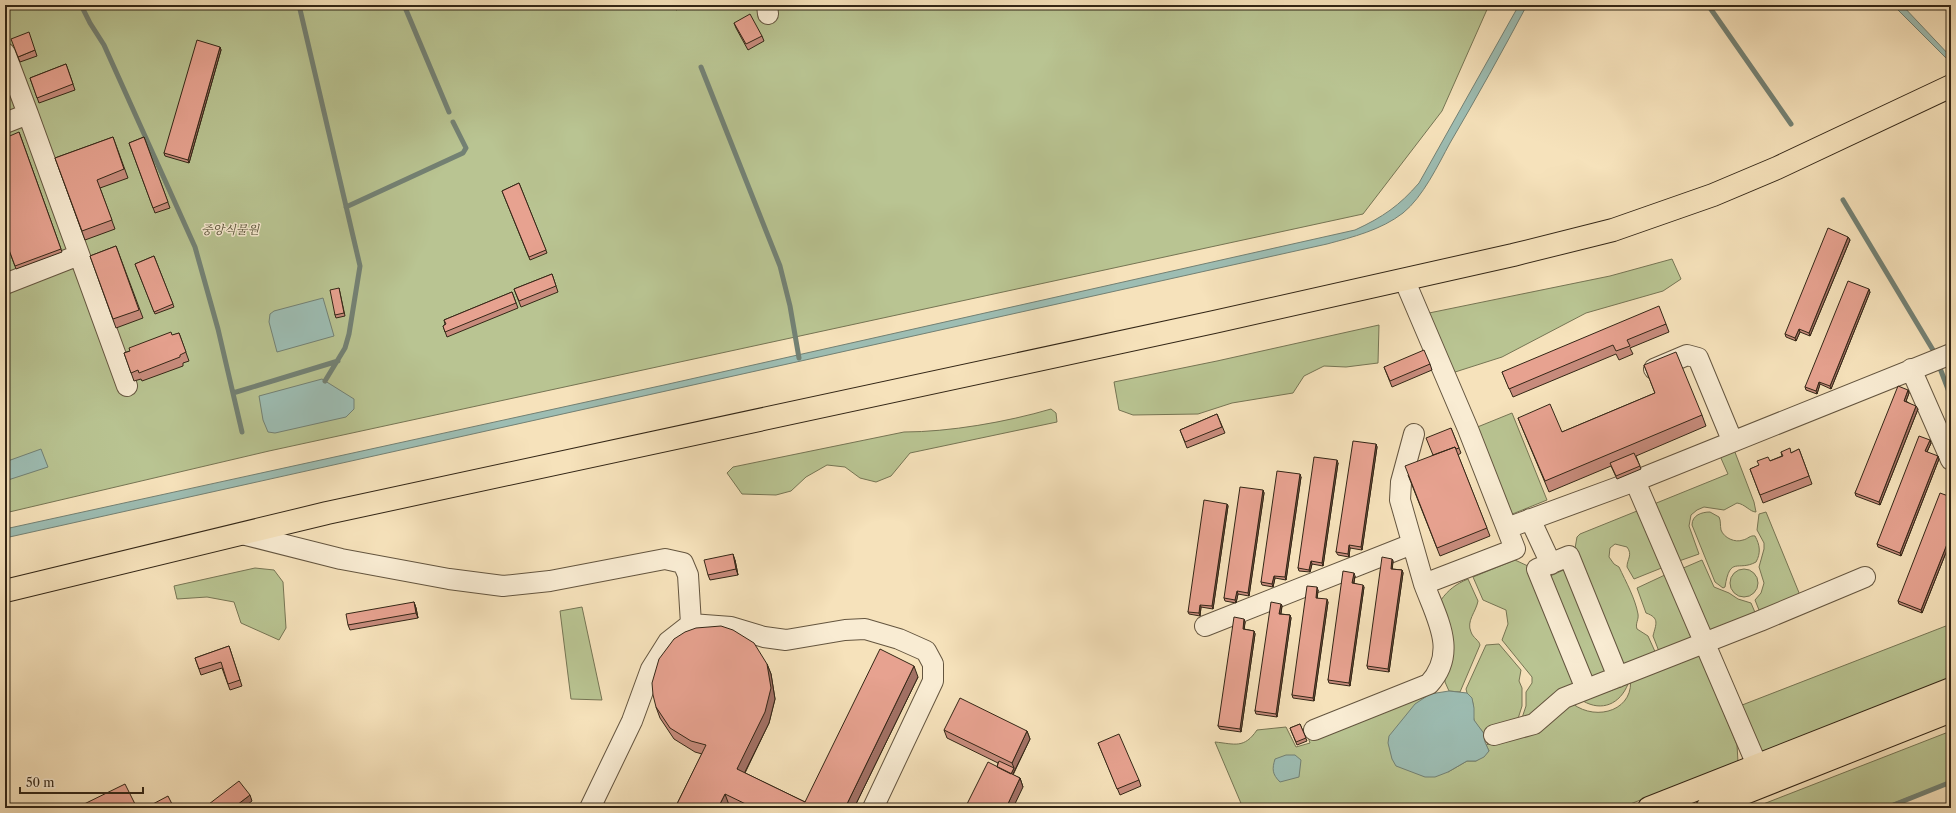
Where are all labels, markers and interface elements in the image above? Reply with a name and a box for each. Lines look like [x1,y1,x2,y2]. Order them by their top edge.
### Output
park label: 중앙식물원 [201,222,260,237]
scale bar [20,769,143,795]
text: 50 m [26,775,55,790]

